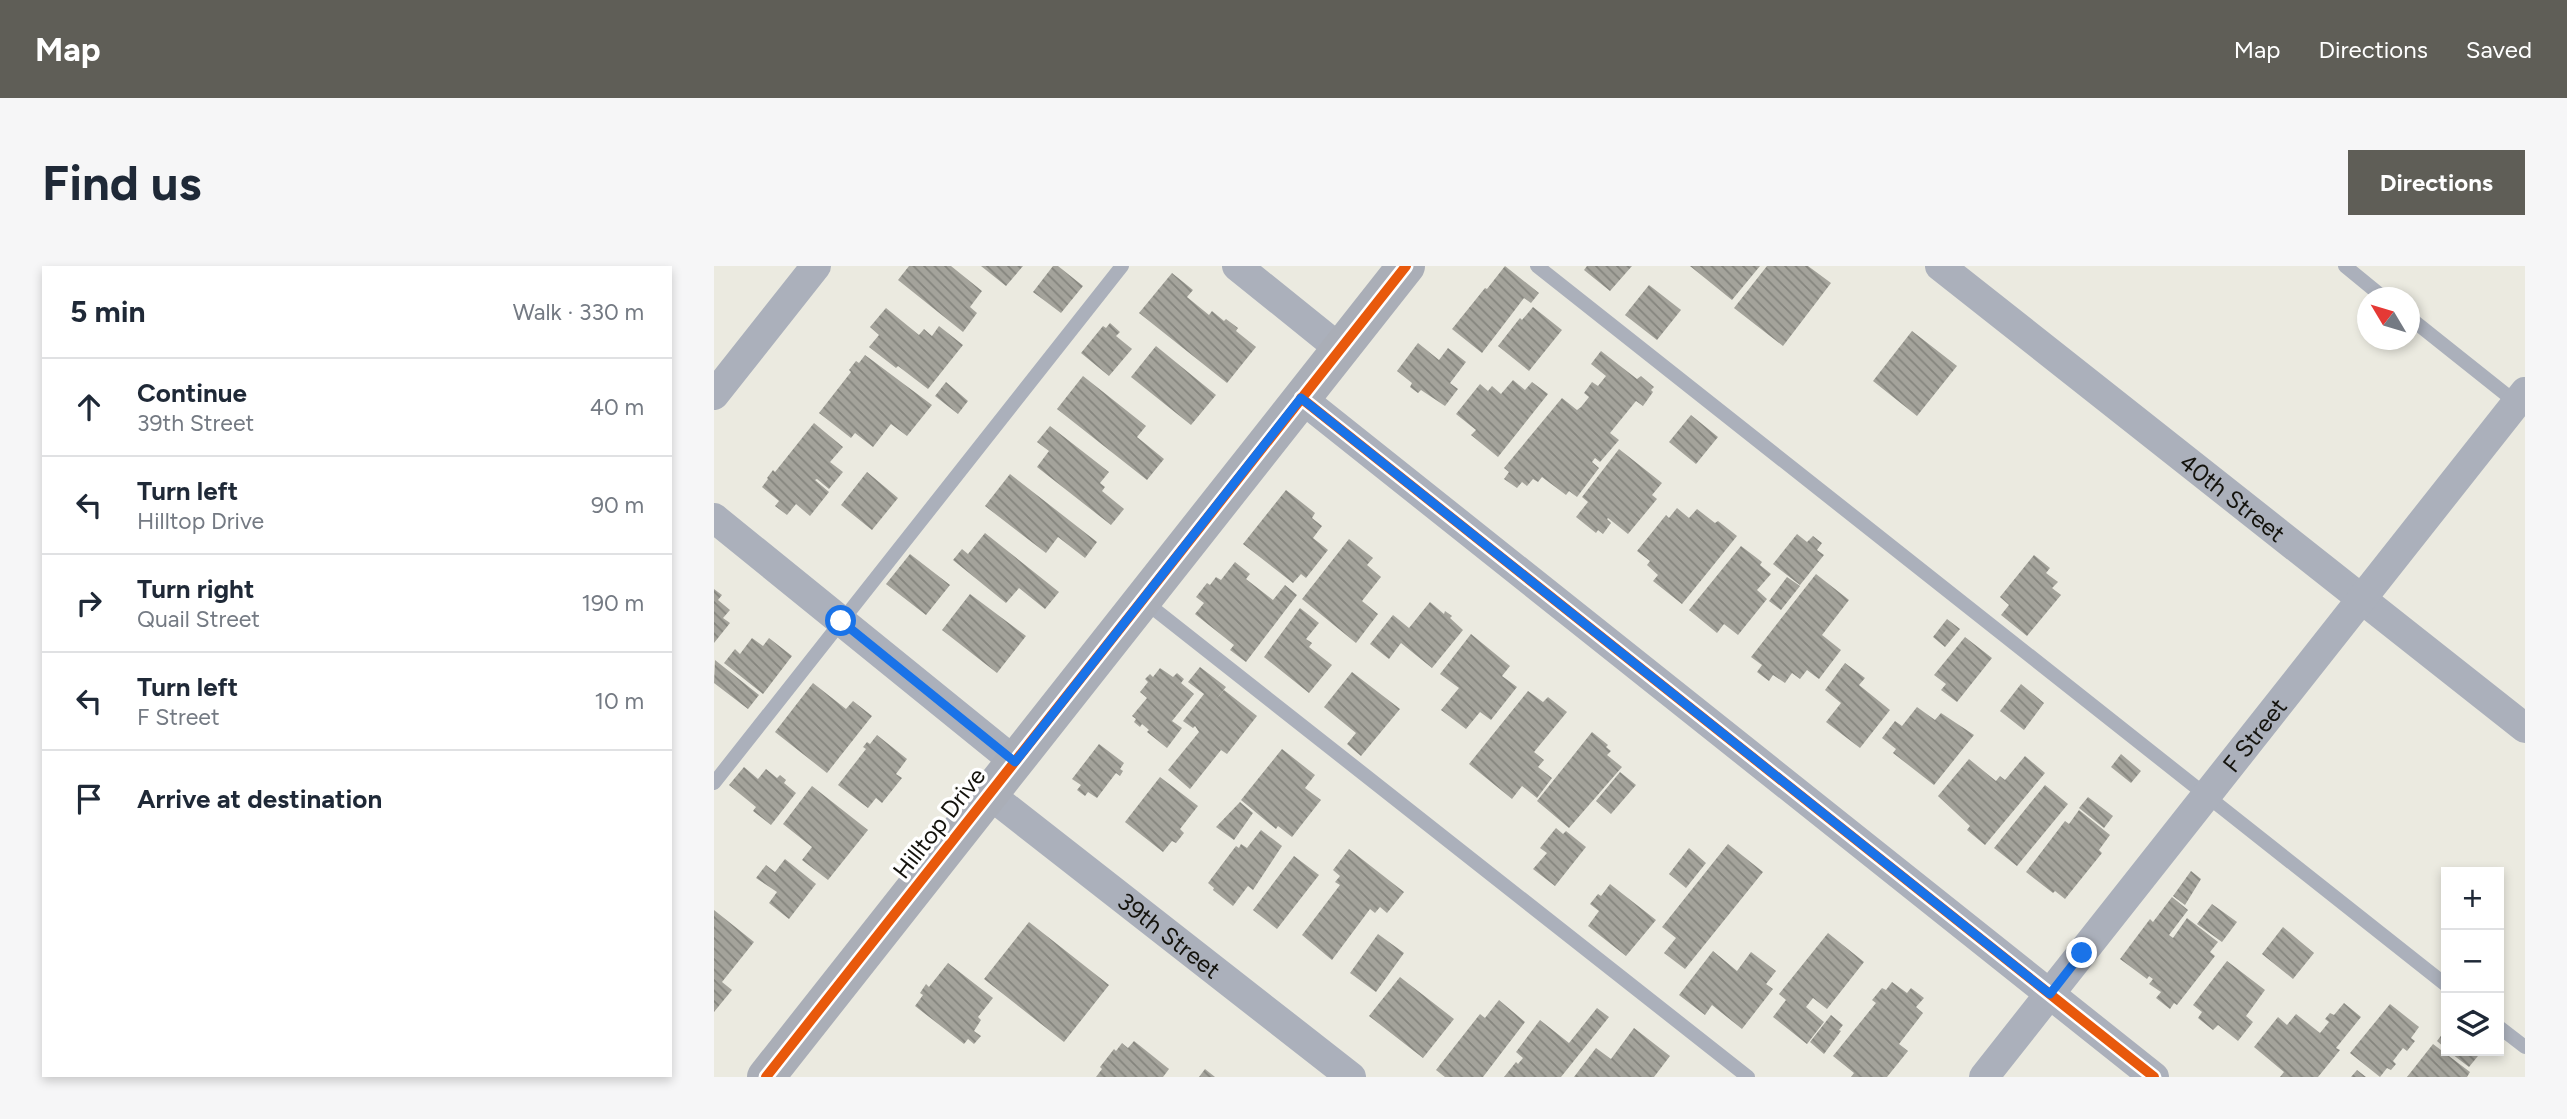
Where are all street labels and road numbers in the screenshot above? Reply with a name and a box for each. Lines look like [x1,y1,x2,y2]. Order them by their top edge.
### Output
street label: 40th Street [2174,447,2291,548]
street label: F Street [2216,692,2292,778]
street label: Hilltop Drive [887,762,991,884]
street label: 39th Street [1112,886,1227,984]

